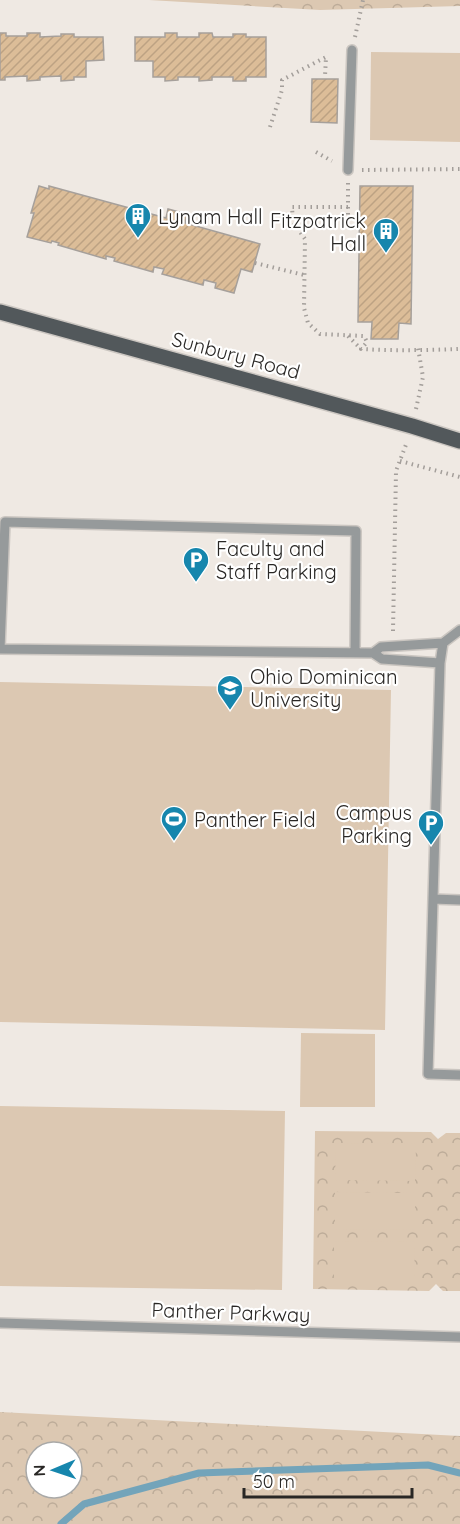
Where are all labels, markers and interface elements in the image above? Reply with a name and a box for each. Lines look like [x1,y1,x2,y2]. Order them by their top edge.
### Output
building icon: Lynam Hall [123,201,153,239]
place label: Lynam Hall [158,204,263,229]
place label: Fitzpatrick Hall [270,208,366,256]
building icon: Fitzpatrick Hall [371,216,401,254]
street label: Sunbury Road [169,326,303,384]
place label: Faculty and Staff Parking [216,536,337,584]
parking icon: Faculty and Staff Parking [181,545,211,583]
place label: Ohio Dominican University [250,664,398,712]
school or university icon: Ohio Dominican University [215,673,245,711]
place label: Campus Parking [336,800,412,848]
sports icon: Panther Field [159,804,189,842]
place label: Panther Field [194,807,316,832]
parking icon: Campus Parking [416,808,446,846]
street label: Panther Parkway [151,1297,311,1327]
north arrow [24,1440,84,1500]
scale bar [244,1461,412,1499]
text: N [29,1464,49,1477]
text: 50 m [253,1470,295,1493]

